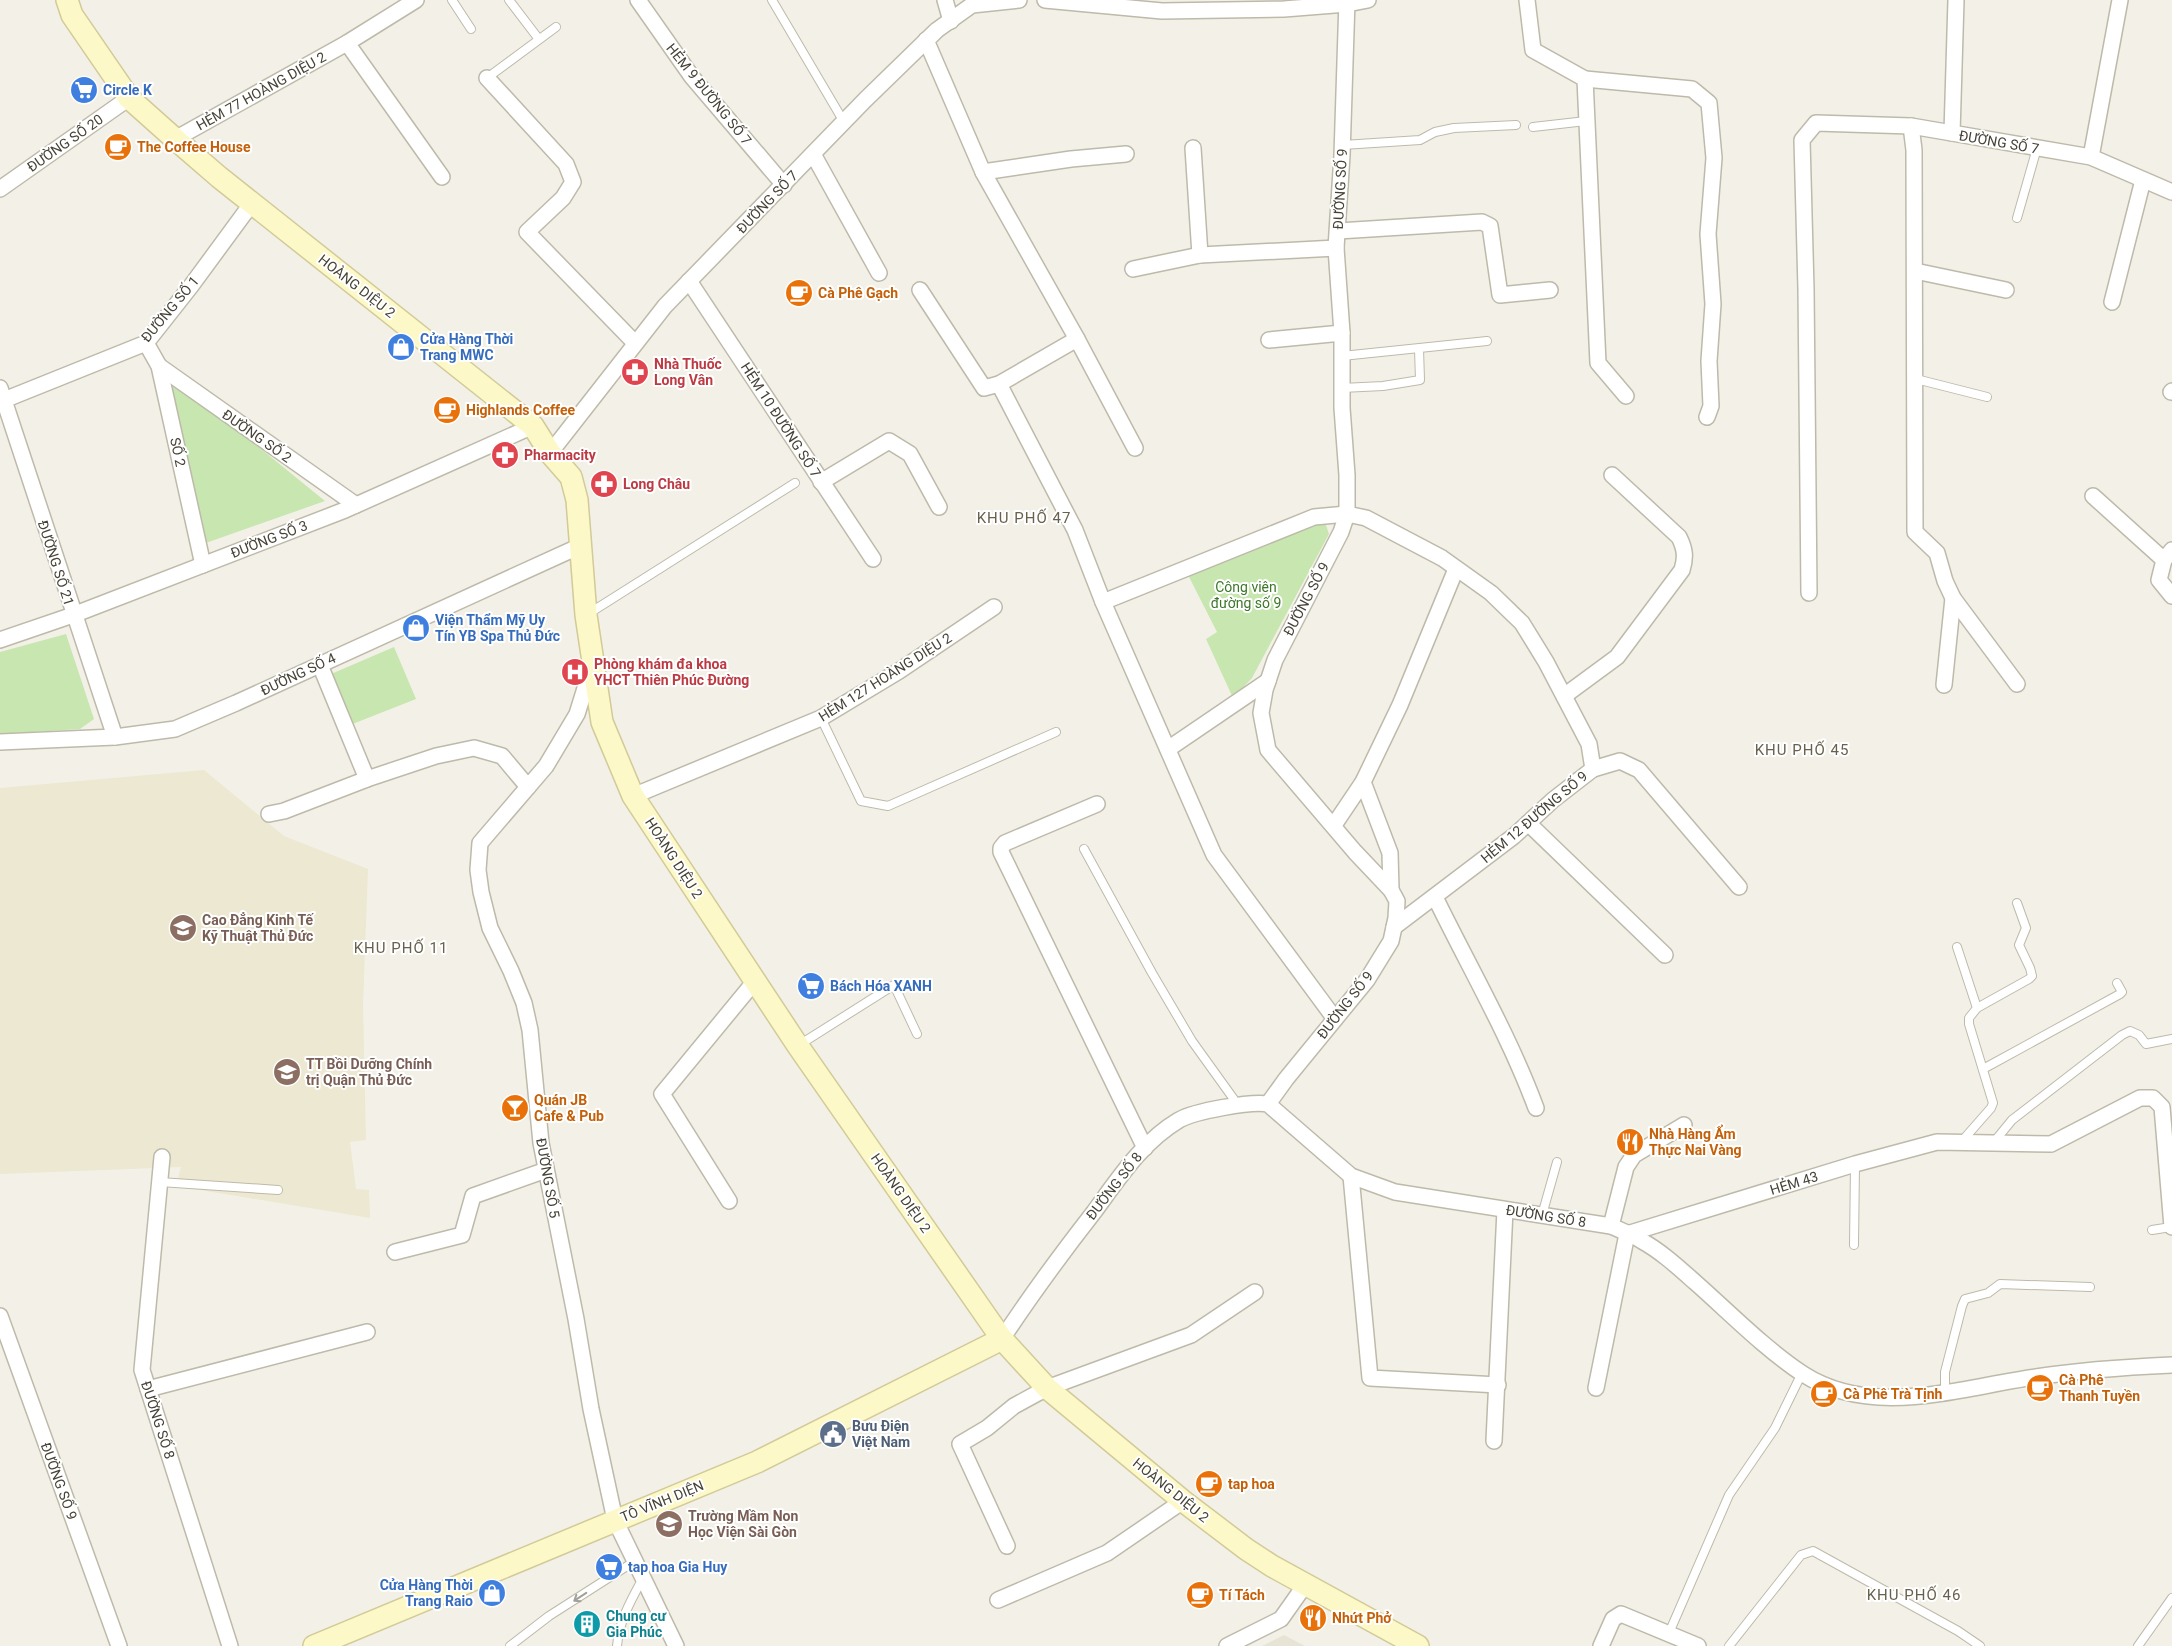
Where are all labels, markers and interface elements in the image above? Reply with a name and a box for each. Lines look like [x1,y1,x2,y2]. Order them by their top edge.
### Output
street label: HẺM 9 ĐƯỜNG SỐ 7 [663,39,757,148]
street label: HẺM 77 HOÀNG DIỆU 2 [192,47,329,133]
supermarket icon: Circle K [69,75,99,105]
place label: Circle K [103,82,152,98]
street label: ĐƯỜNG SỐ 20 [23,109,106,175]
street label: ĐƯỜNG SỐ 7 [1958,125,2041,157]
cafe icon: The Coffee House [103,132,133,162]
place label: The Coffee House [137,139,251,155]
street label: ĐƯỜNG SỐ 9 [1328,148,1350,230]
street label: ĐƯỜNG SỐ 7 [732,166,801,237]
street label: HOÀNG DIỆU 2 [315,250,399,321]
street label: ĐƯỜNG SỐ 1 [136,272,202,345]
cafe icon: Cà Phê Gạch [784,278,814,308]
place label: Cà Phê Gạch [818,285,898,301]
place label: Cửa Hàng Thời Trang MWC [420,331,513,363]
shop icon: Cửa Hàng Thời Trang MWC [386,332,416,362]
place label: Nhà Thuốc Long Vân [654,356,722,388]
pharmacy icon: Nhà Thuốc Long Vân [620,357,650,387]
street label: HẺM 10 ĐƯỜNG SỐ 7 [738,358,826,481]
cafe icon: Highlands Coffee [432,395,462,425]
place label: Highlands Coffee [466,402,576,418]
street label: ĐƯỜNG SỐ 2 [219,405,296,466]
street label: SỐ 2 [167,436,191,468]
pharmacy icon: Pharmacity [490,440,520,470]
place label: Pharmacity [524,447,597,463]
pharmacy icon: Long Châu [589,469,619,499]
place label: Long Châu [623,476,690,492]
district label: KHU PHỐ 47 [977,508,1071,527]
street label: ĐƯỜNG SỐ 3 [228,515,310,561]
street label: ĐƯỜNG SỐ 21 [35,518,79,608]
street label: ĐƯỜNG SỐ 9 [1278,559,1332,639]
park label: Công viên đường số 9 [1211,579,1281,611]
place label: Viện Thẩm Mỹ Uy Tín YB Spa Thủ Đức [435,612,560,644]
shop icon: Viện Thẩm Mỹ Uy Tín YB Spa Thủ Đức [401,613,431,643]
street label: HẺM 127 HOÀNG DIỆU 2 [815,628,955,725]
street label: ĐƯỜNG SỐ 4 [257,648,338,698]
place label: Phòng khám đa khoa YHCT Thiên Phúc Đường [594,656,749,688]
hospital icon: Phòng khám đa khoa YHCT Thiên Phúc Đường [560,657,590,687]
district label: KHU PHỐ 45 [1755,740,1849,759]
street label: HẺM 12 ĐƯỜNG SỐ 9 [1476,766,1590,866]
street label: HOÀNG DIỆU 2 [642,814,707,901]
place label: Cao Đẳng Kinh Tế Kỹ Thuật Thủ Đức [202,912,315,944]
school or university icon: Cao Đẳng Kinh Tế Kỹ Thuật Thủ Đức [168,913,198,943]
district label: KHU PHỐ 11 [354,938,448,957]
street label: ĐƯỜNG SỐ 9 [1312,967,1376,1042]
supermarket icon: Bách Hóa XANH [796,971,826,1001]
place label: Bách Hóa XANH [830,978,932,994]
place label: TT Bồi Dưỡng Chính trị Quận Thủ Đức [306,1056,432,1088]
school or university icon: TT Bồi Dưỡng Chính trị Quận Thủ Đức [272,1057,302,1087]
place label: Quán JB Cafe & Pub [534,1092,604,1124]
bar icon: Quán JB Cafe & Pub [500,1093,530,1123]
place label: Nhà Hàng Ẩm Thực Nai Vàng [1649,1124,1742,1158]
restaurant icon: Nhà Hàng Ẩm Thực Nai Vàng [1615,1127,1645,1157]
street label: ĐƯỜNG SỐ 5 [533,1136,565,1219]
street label: ĐƯỜNG SỐ 8 [1081,1148,1145,1223]
street label: HOÀNG DIỆU 2 [868,1150,935,1236]
street label: HẺM 43 [1767,1166,1820,1198]
street label: ĐƯỜNG SỐ 8 [1505,1200,1588,1230]
place label: Cà Phê Thanh Tuyền [2059,1372,2140,1404]
cafe icon: Cà Phê Thanh Tuyền [2025,1373,2055,1403]
street label: ĐƯỜNG SỐ 8 [138,1378,180,1461]
cafe icon: Cà Phê Trà Tịnh [1809,1379,1839,1409]
place label: Cà Phê Trà Tịnh [1843,1386,1943,1402]
place label: Bưu Điện Việt Nam [852,1418,910,1450]
public building icon: Bưu Điện Việt Nam [818,1419,848,1449]
street label: ĐƯỜNG SỐ 9 [38,1440,82,1522]
street label: HOÀNG DIỆU 2 [1130,1454,1213,1526]
cafe icon: tap hoa [1194,1469,1224,1499]
street label: TÔ VĨNH DIỆN [618,1476,706,1525]
place label: tap hoa [1228,1476,1275,1492]
place label: Trường Mầm Non Học Viện Sài Gòn [688,1508,798,1540]
school or university icon: Trường Mầm Non Học Viện Sài Gòn [654,1509,684,1539]
supermarket icon: tap hoa Gia Huy [594,1552,624,1582]
place label: tap hoa Gia Huy [628,1559,728,1575]
place label: Cửa Hàng Thời Trang Raio [380,1577,473,1609]
shop icon: Cửa Hàng Thời Trang Raio [477,1578,507,1608]
cafe icon: Tí Tách [1185,1580,1215,1610]
district label: KHU PHỐ 46 [1867,1585,1961,1604]
place label: Tí Tách [1219,1587,1265,1603]
one-way arrow [573,1592,587,1602]
restaurant icon: Nhứt Phở [1298,1603,1328,1633]
place label: Chung cư Gia Phúc [606,1608,667,1640]
building icon: Chung cư Gia Phúc [572,1609,602,1639]
place label: Nhứt Phở [1332,1610,1392,1626]

